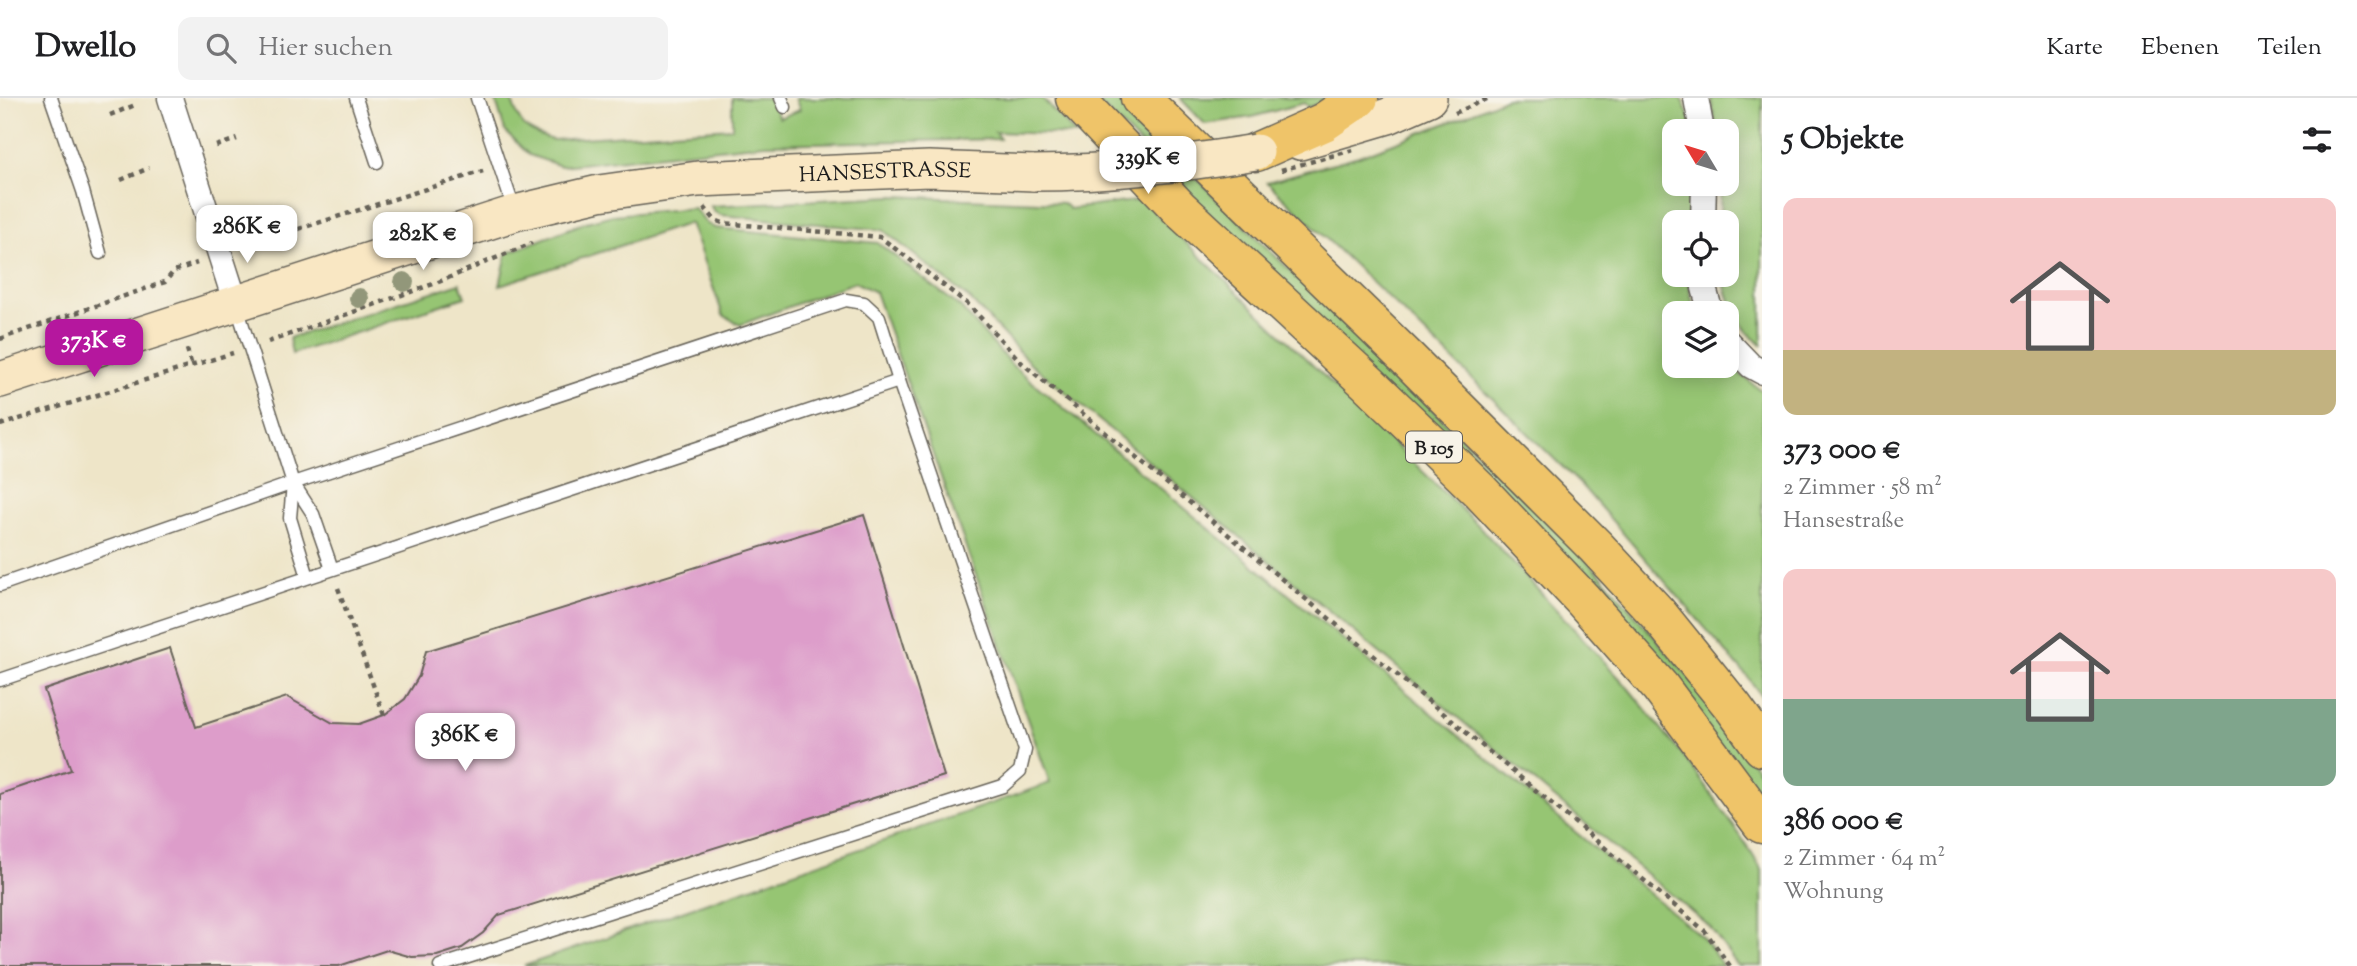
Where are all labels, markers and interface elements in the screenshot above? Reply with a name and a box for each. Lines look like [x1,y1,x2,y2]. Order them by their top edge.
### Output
search box [178,17,668,80]
text: Dwello [35,24,136,72]
icon: search [202,29,240,67]
text: Hier suchen [258,30,393,67]
text: Karte [2046,31,2103,65]
text: Ebenen [2141,31,2219,65]
text: Teilen [2257,31,2322,65]
north arrow [1662,119,1740,196]
map controls [1662,119,1739,378]
text: 5 Objekte [1783,119,1904,162]
icon: filters [2298,121,2336,159]
pin: 339K € [1091,136,1205,196]
text: 339K € [1115,142,1181,175]
street label: HANSESTRASSE [798,156,972,192]
pin: 286K € [190,206,304,265]
button: locate [1662,210,1739,287]
text: 286K € [212,211,282,244]
pin: 282K € [366,212,480,272]
text: 282K € [389,218,457,251]
icon: home [1997,243,2123,369]
button: layers [1662,301,1739,378]
pin: 373K € [37,320,151,379]
text: 373K € [61,325,127,358]
text: 373 000 € [1783,429,1901,472]
road number: B 105 [1406,432,1462,462]
text: 2 Zimmer · 58 m² [1783,472,1942,505]
text: Hansestraße [1783,505,1904,538]
icon: home [1997,614,2123,740]
pin: 386K € [408,714,522,773]
text: 386K € [431,719,499,752]
text: 386 000 € [1783,800,1904,843]
text: 2 Zimmer · 64 m² [1783,843,1945,876]
text: Wohnung [1783,876,1883,909]

